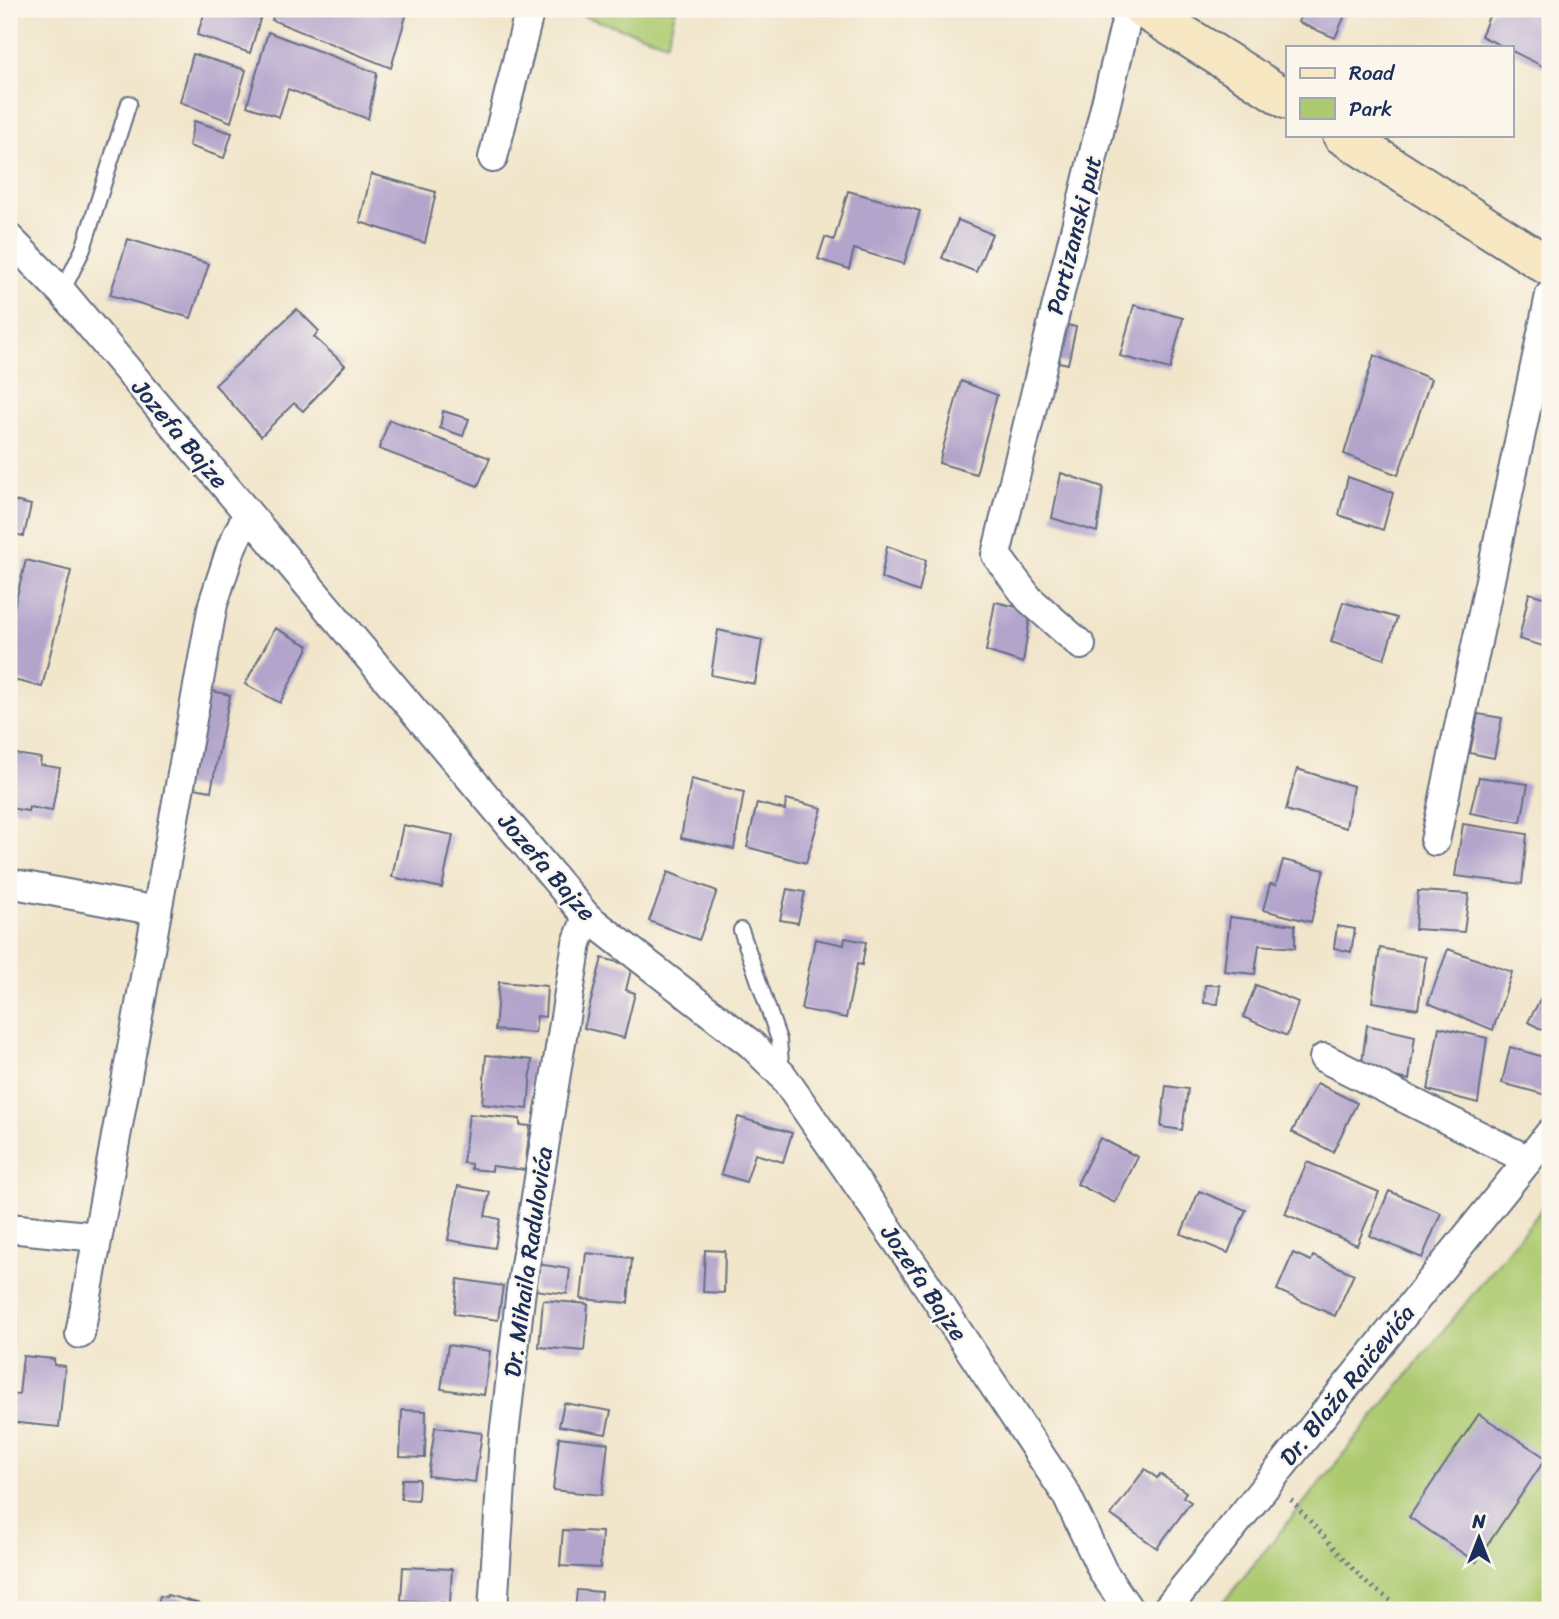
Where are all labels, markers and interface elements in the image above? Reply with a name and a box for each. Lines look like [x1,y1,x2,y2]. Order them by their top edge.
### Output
legend [1286,46,1514,136]
text: Road [1349,54,1396,92]
text: Park [1349,90,1392,128]
street label: Partizanski put [1034,151,1114,319]
street label: Jozefa Bajze [120,368,239,499]
street label: Jozefa Bajze [487,802,607,931]
street label: Dr. Mihaila Radulovića [491,1144,565,1380]
street label: Jozefa Bajze [869,1215,979,1350]
street label: Dr. Blaža Raičevića [1268,1295,1426,1475]
north arrow [1444,1504,1514,1574]
text: N [1471,1505,1486,1538]

